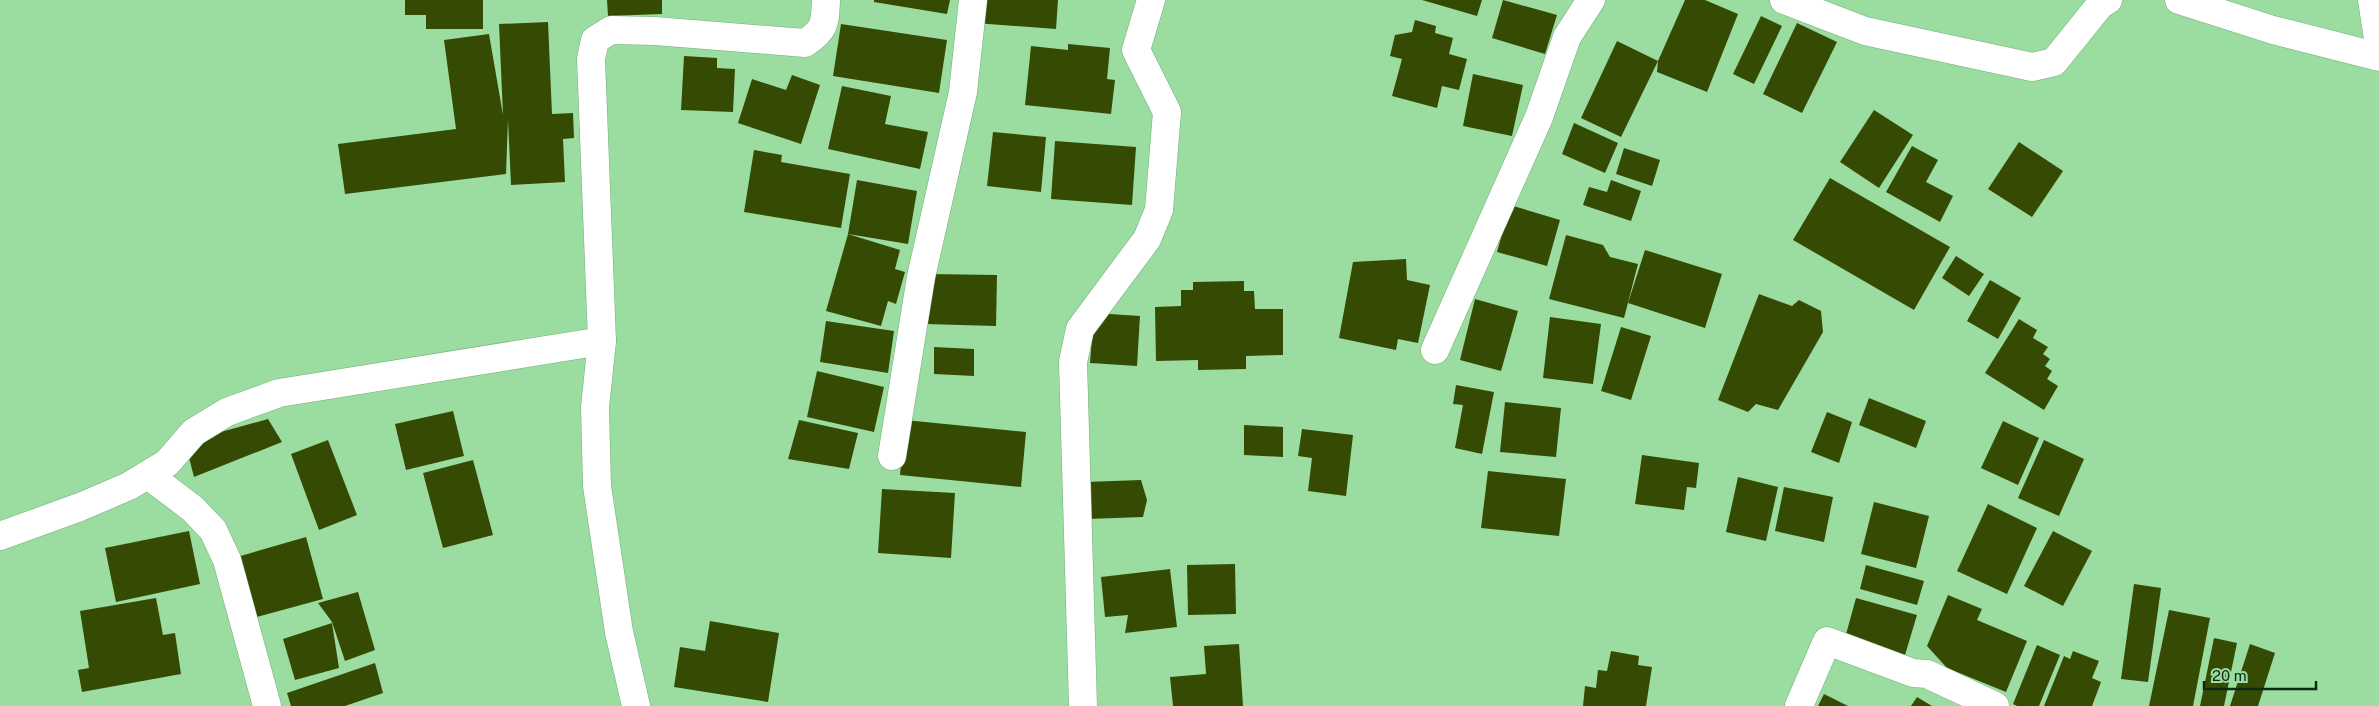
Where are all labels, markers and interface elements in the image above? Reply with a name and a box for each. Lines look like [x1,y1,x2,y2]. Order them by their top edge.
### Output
scale bar [2204,658,2316,690]
text: 20 m [2212,667,2247,684]

